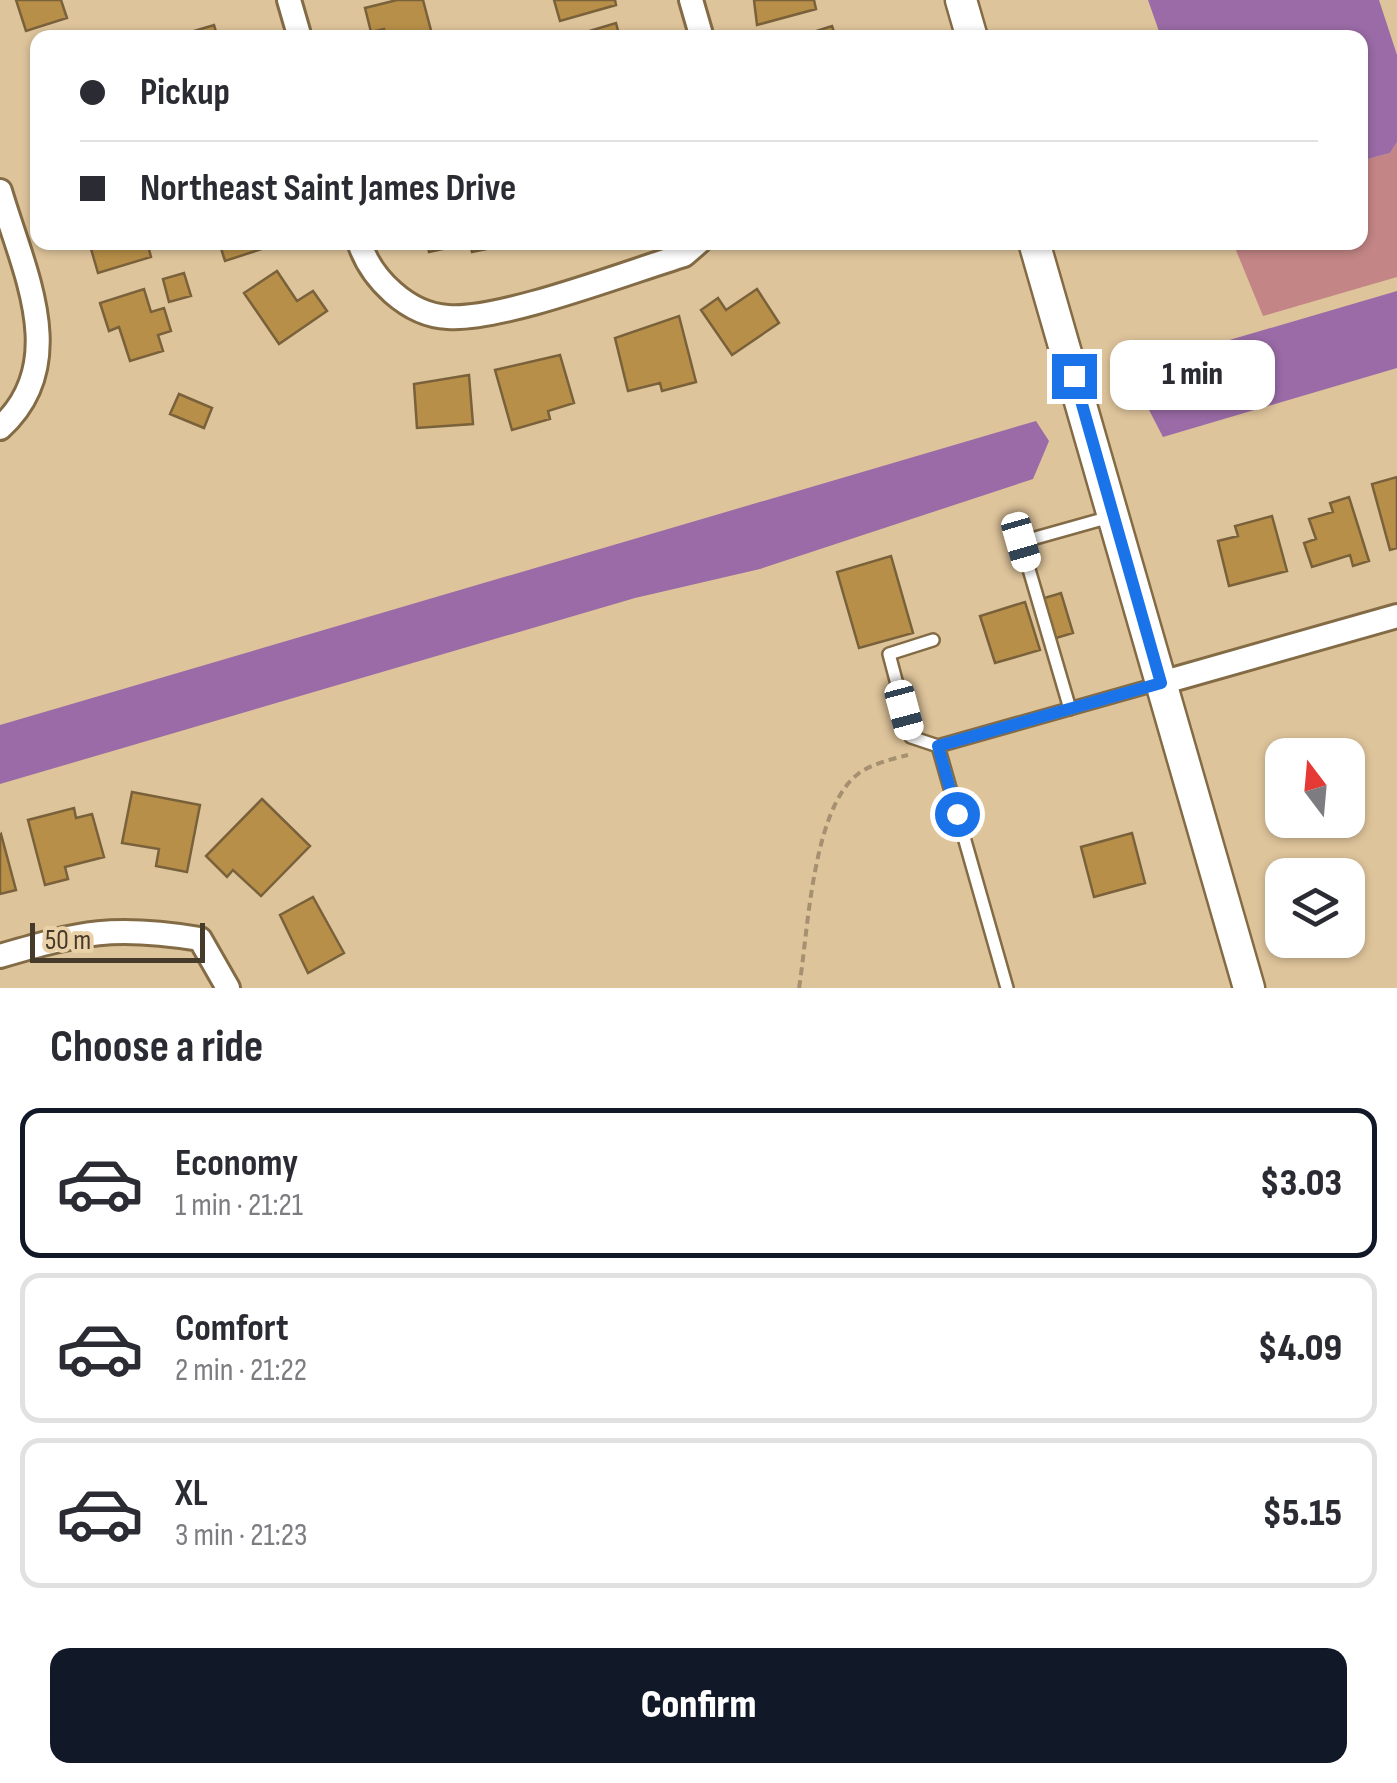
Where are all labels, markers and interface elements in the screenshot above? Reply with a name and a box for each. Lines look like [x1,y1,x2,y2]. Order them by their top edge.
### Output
text: Pickup [140,70,230,115]
text: Northeast Saint James Drive [140,166,516,211]
callout: 1 min [1109,341,1274,411]
route end [1052,354,1097,399]
text: 1 min [1162,355,1223,394]
car [998,509,1044,575]
car [882,677,926,743]
north arrow [1265,738,1365,838]
map controls [1265,738,1365,958]
route start [935,792,980,837]
button: layers [1265,858,1365,958]
scale bar [30,918,205,963]
text: 50 m [45,924,91,957]
text: Choose a ride [50,1020,263,1075]
icon: car [55,1138,145,1228]
text: Economy [175,1141,298,1186]
text: $3.03 [1260,1161,1342,1206]
text: 1 min · 21:21 [175,1186,303,1225]
icon: car [55,1303,145,1393]
text: Comfort [175,1306,289,1351]
text: $4.09 [1258,1326,1342,1371]
text: 2 min · 21:22 [175,1351,307,1390]
icon: car [55,1468,145,1558]
text: XL [175,1471,208,1516]
text: $5.15 [1263,1491,1342,1536]
text: 3 min · 21:23 [175,1516,307,1555]
button: Confirm [50,1648,1347,1763]

